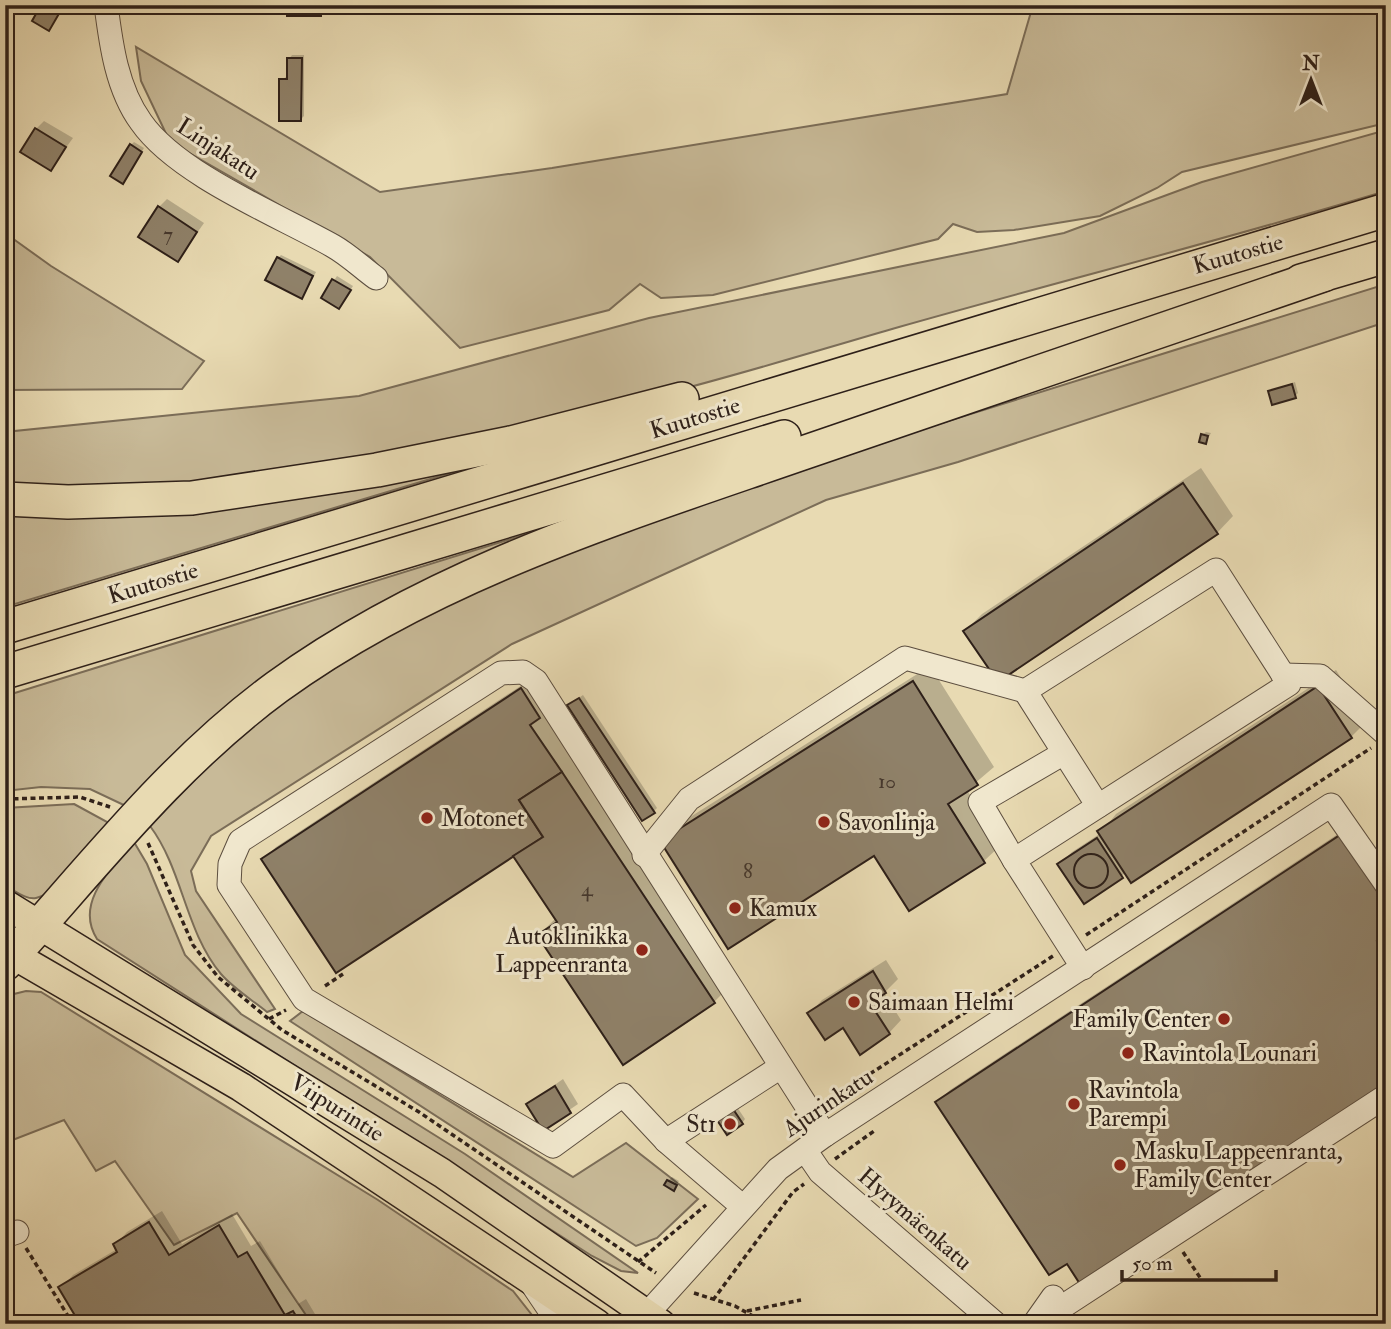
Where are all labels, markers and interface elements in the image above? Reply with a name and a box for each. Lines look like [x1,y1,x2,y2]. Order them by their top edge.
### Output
north arrow [1276,46,1346,116]
text: N [1301,52,1320,76]
street label: Linjakatu [171,111,265,187]
house number: 7 [163,221,173,248]
street label: Kuutostie [1189,226,1287,282]
street label: Kuutostie [646,390,744,446]
street label: Kuutostie [104,555,202,611]
house number: 10 [878,768,896,795]
place label: Motonet [441,803,525,834]
place label: Savonlinja [838,807,936,838]
marker: Motonet [419,810,435,826]
marker: Savonlinja [816,814,832,830]
house number: 8 [743,858,753,885]
house number: 4 [581,876,594,903]
place label: Kamux [749,893,817,924]
marker: Kamux [727,900,743,916]
place label: Autoklinikka Lappeenranta [495,921,629,980]
marker: Autoklinikka Lappeenranta [634,942,650,958]
place label: Saimaan Helmi [868,987,1014,1018]
marker: Saimaan Helmi [846,994,862,1010]
place label: Family Center [1072,1004,1210,1035]
marker: Family Center [1216,1011,1232,1027]
place label: Ravintola Lounari [1142,1038,1317,1069]
marker: Ravintola Lounari [1120,1045,1136,1061]
street label: Ajurinkatu [776,1062,879,1145]
street label: Viipurintie [284,1067,390,1149]
place label: Ravintola Parempi [1088,1075,1180,1134]
marker: Ravintola Parempi [1066,1096,1082,1112]
place label: St1 [686,1109,716,1140]
marker: St1 [722,1116,738,1132]
place label: Masku Lappeenranta, Family Center [1134,1136,1343,1195]
marker: Masku Lappeenranta, Family Center [1112,1157,1128,1173]
street label: Hyrymäenkatu [851,1161,979,1277]
scale bar [1122,1238,1276,1282]
text: 50 m [1132,1250,1173,1277]

